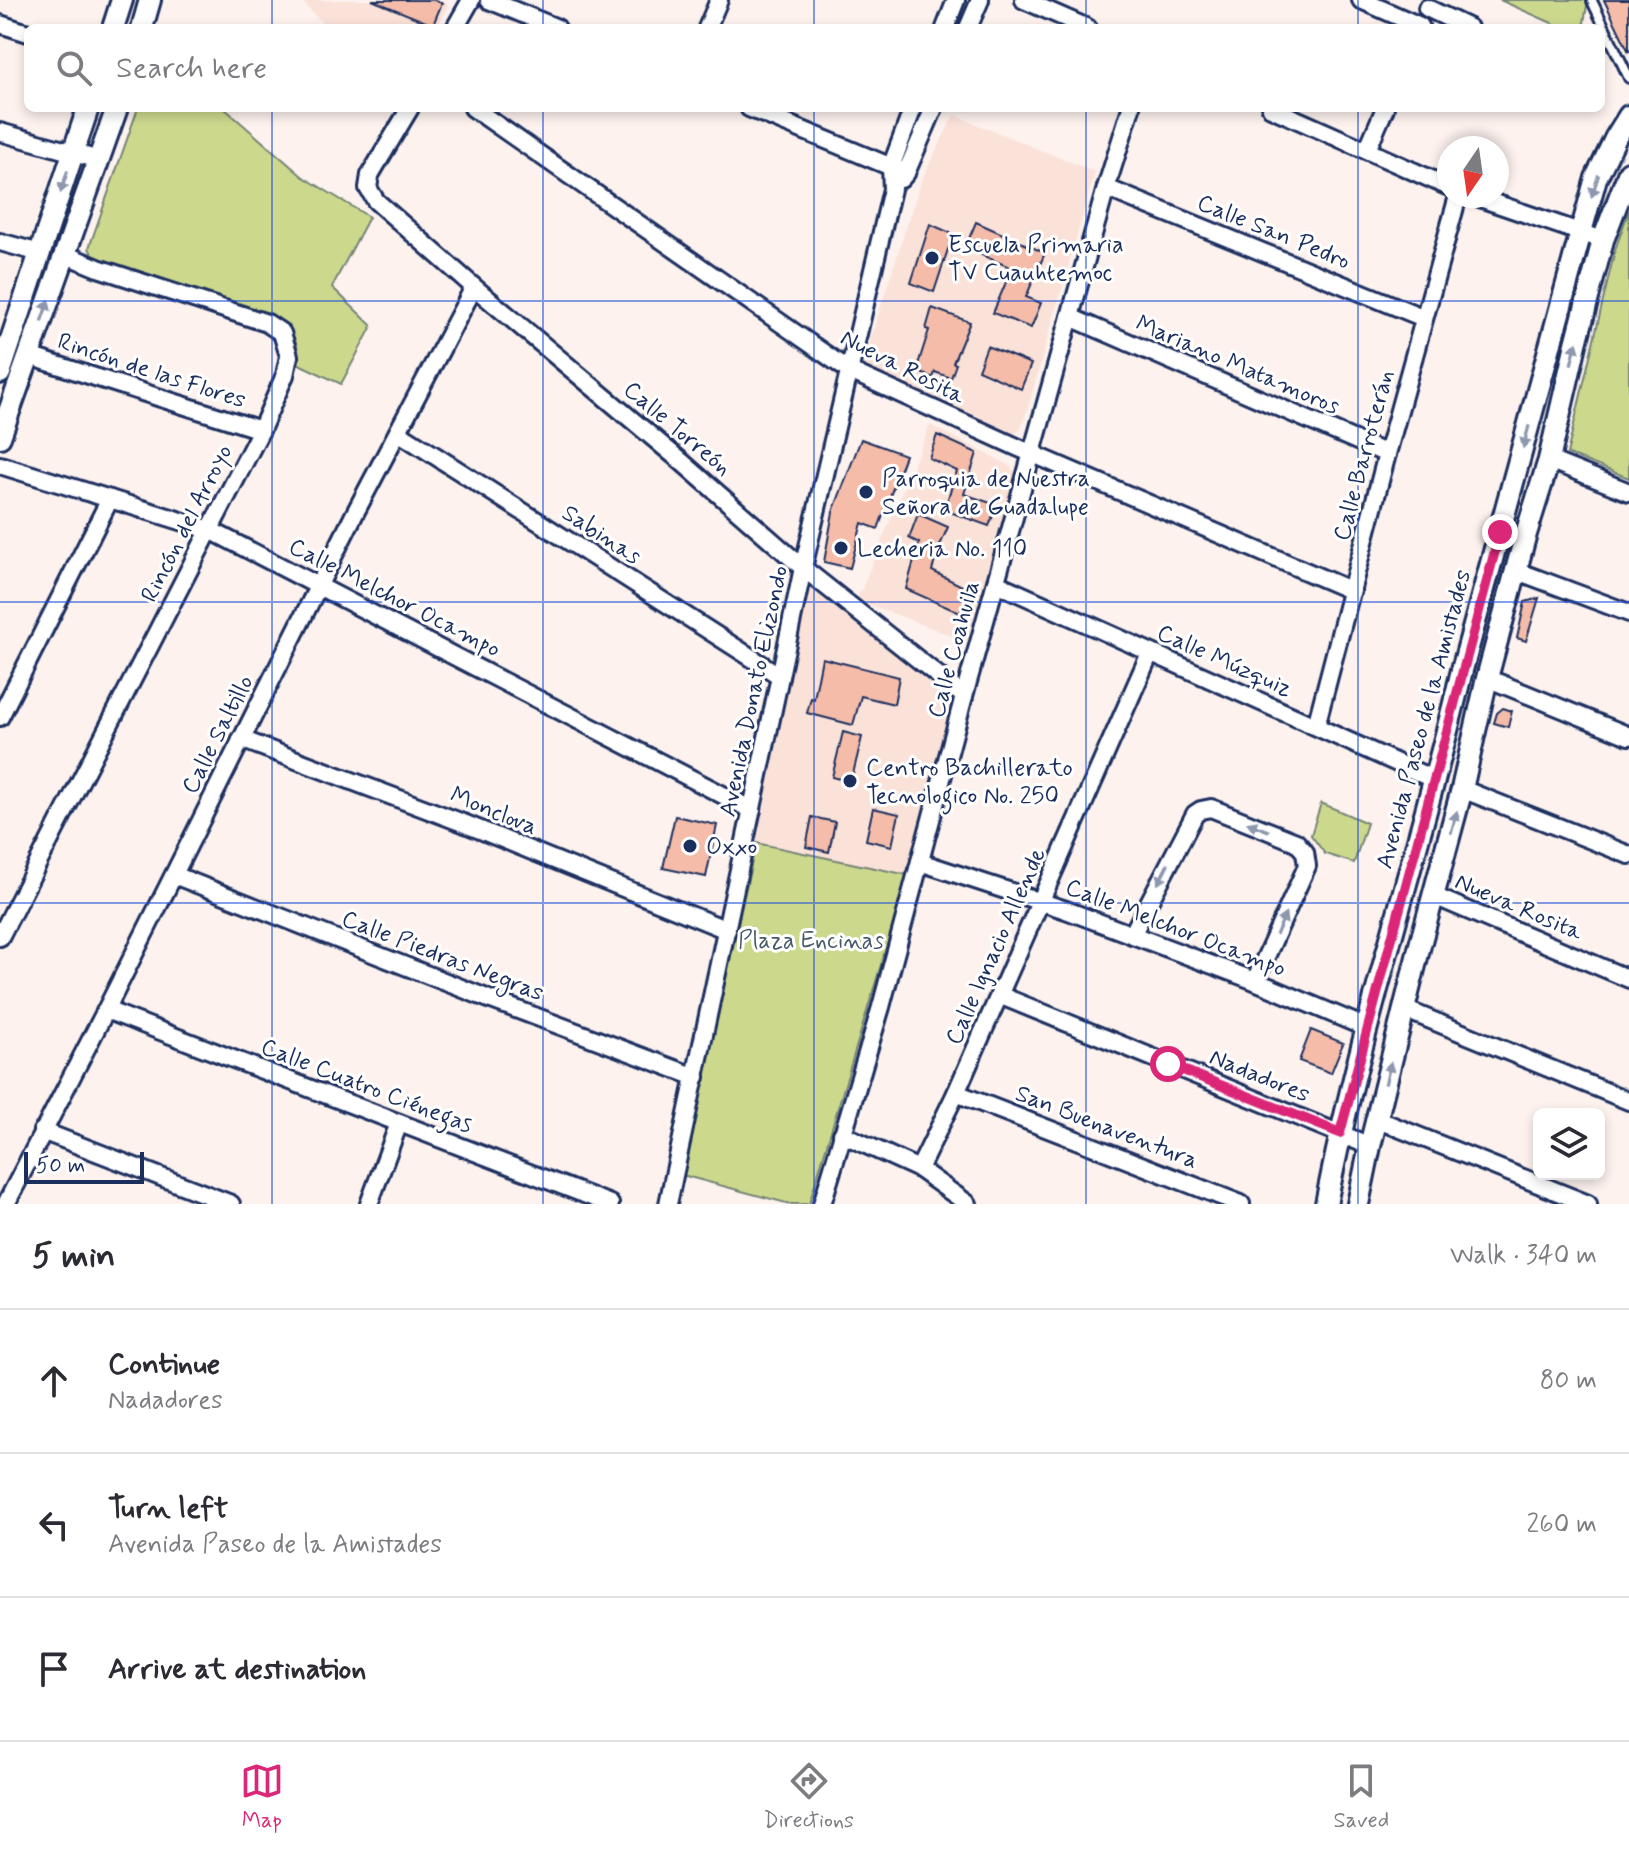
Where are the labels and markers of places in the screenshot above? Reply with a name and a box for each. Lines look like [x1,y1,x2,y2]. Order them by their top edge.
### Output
place label: Escuela Primaria TV Cuauhtemoc [948,230,1124,289]
marker: Escuela Primaria TV Cuauhtemoc [923,249,941,267]
place label: Parroquia de Nuestra Señora de Guadalupe [882,464,1090,523]
marker: Parroquia de Nuestra Señora de Guadalupe [857,483,875,501]
place label: Lecheria No. 110 [857,534,1027,565]
marker: Lecheria No. 110 [832,539,850,557]
place label: Centro Bachillerato Tecnologico No. 250 [866,753,1073,815]
marker: Centro Bachillerato Tecnologico No. 250 [841,772,859,790]
place label: Oxxo [706,832,757,863]
marker: Oxxo [681,837,699,855]

